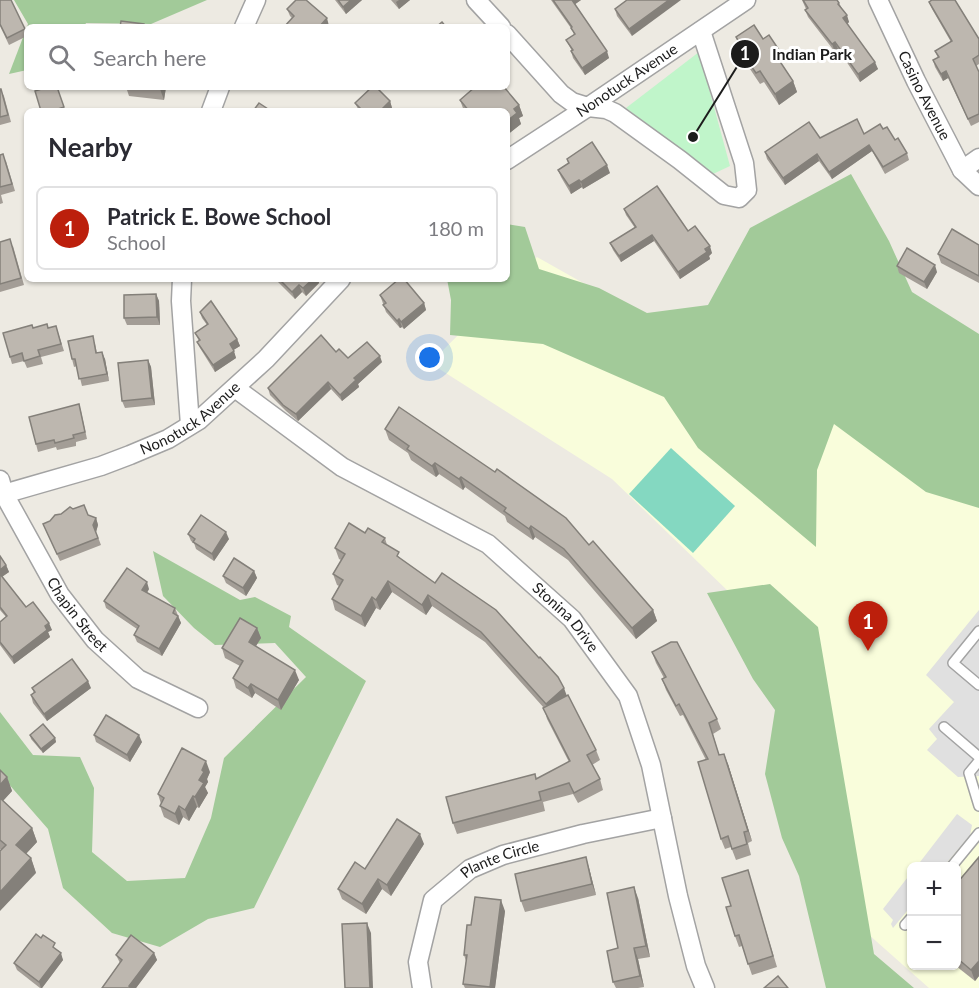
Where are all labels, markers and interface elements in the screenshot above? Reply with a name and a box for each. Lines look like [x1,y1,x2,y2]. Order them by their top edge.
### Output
search box [24,24,510,90]
callout: Indian Park [730,37,864,71]
street label: Nonotuck Avenue [573,39,681,120]
icon: search [45,41,78,74]
text: 1 [740,42,750,64]
text: Search here [93,44,206,71]
text: Indian Park [772,44,853,63]
street label: Casino Avenue [895,48,955,143]
text: Nearby [48,131,133,163]
text: Patrick E. Bowe School [107,203,331,230]
text: 1 [64,216,75,240]
text: 180 m [428,216,484,240]
text: School [107,230,166,254]
your location [415,343,444,372]
street label: Nonotuck Avenue [137,377,243,458]
street label: Chapin Street [44,574,112,656]
street label: Stonina Drive [529,578,603,655]
pin: 1 [848,602,888,651]
street label: Plante Circle [456,836,541,881]
map controls [907,862,961,970]
button: + [907,862,961,916]
button: − [907,916,961,970]

